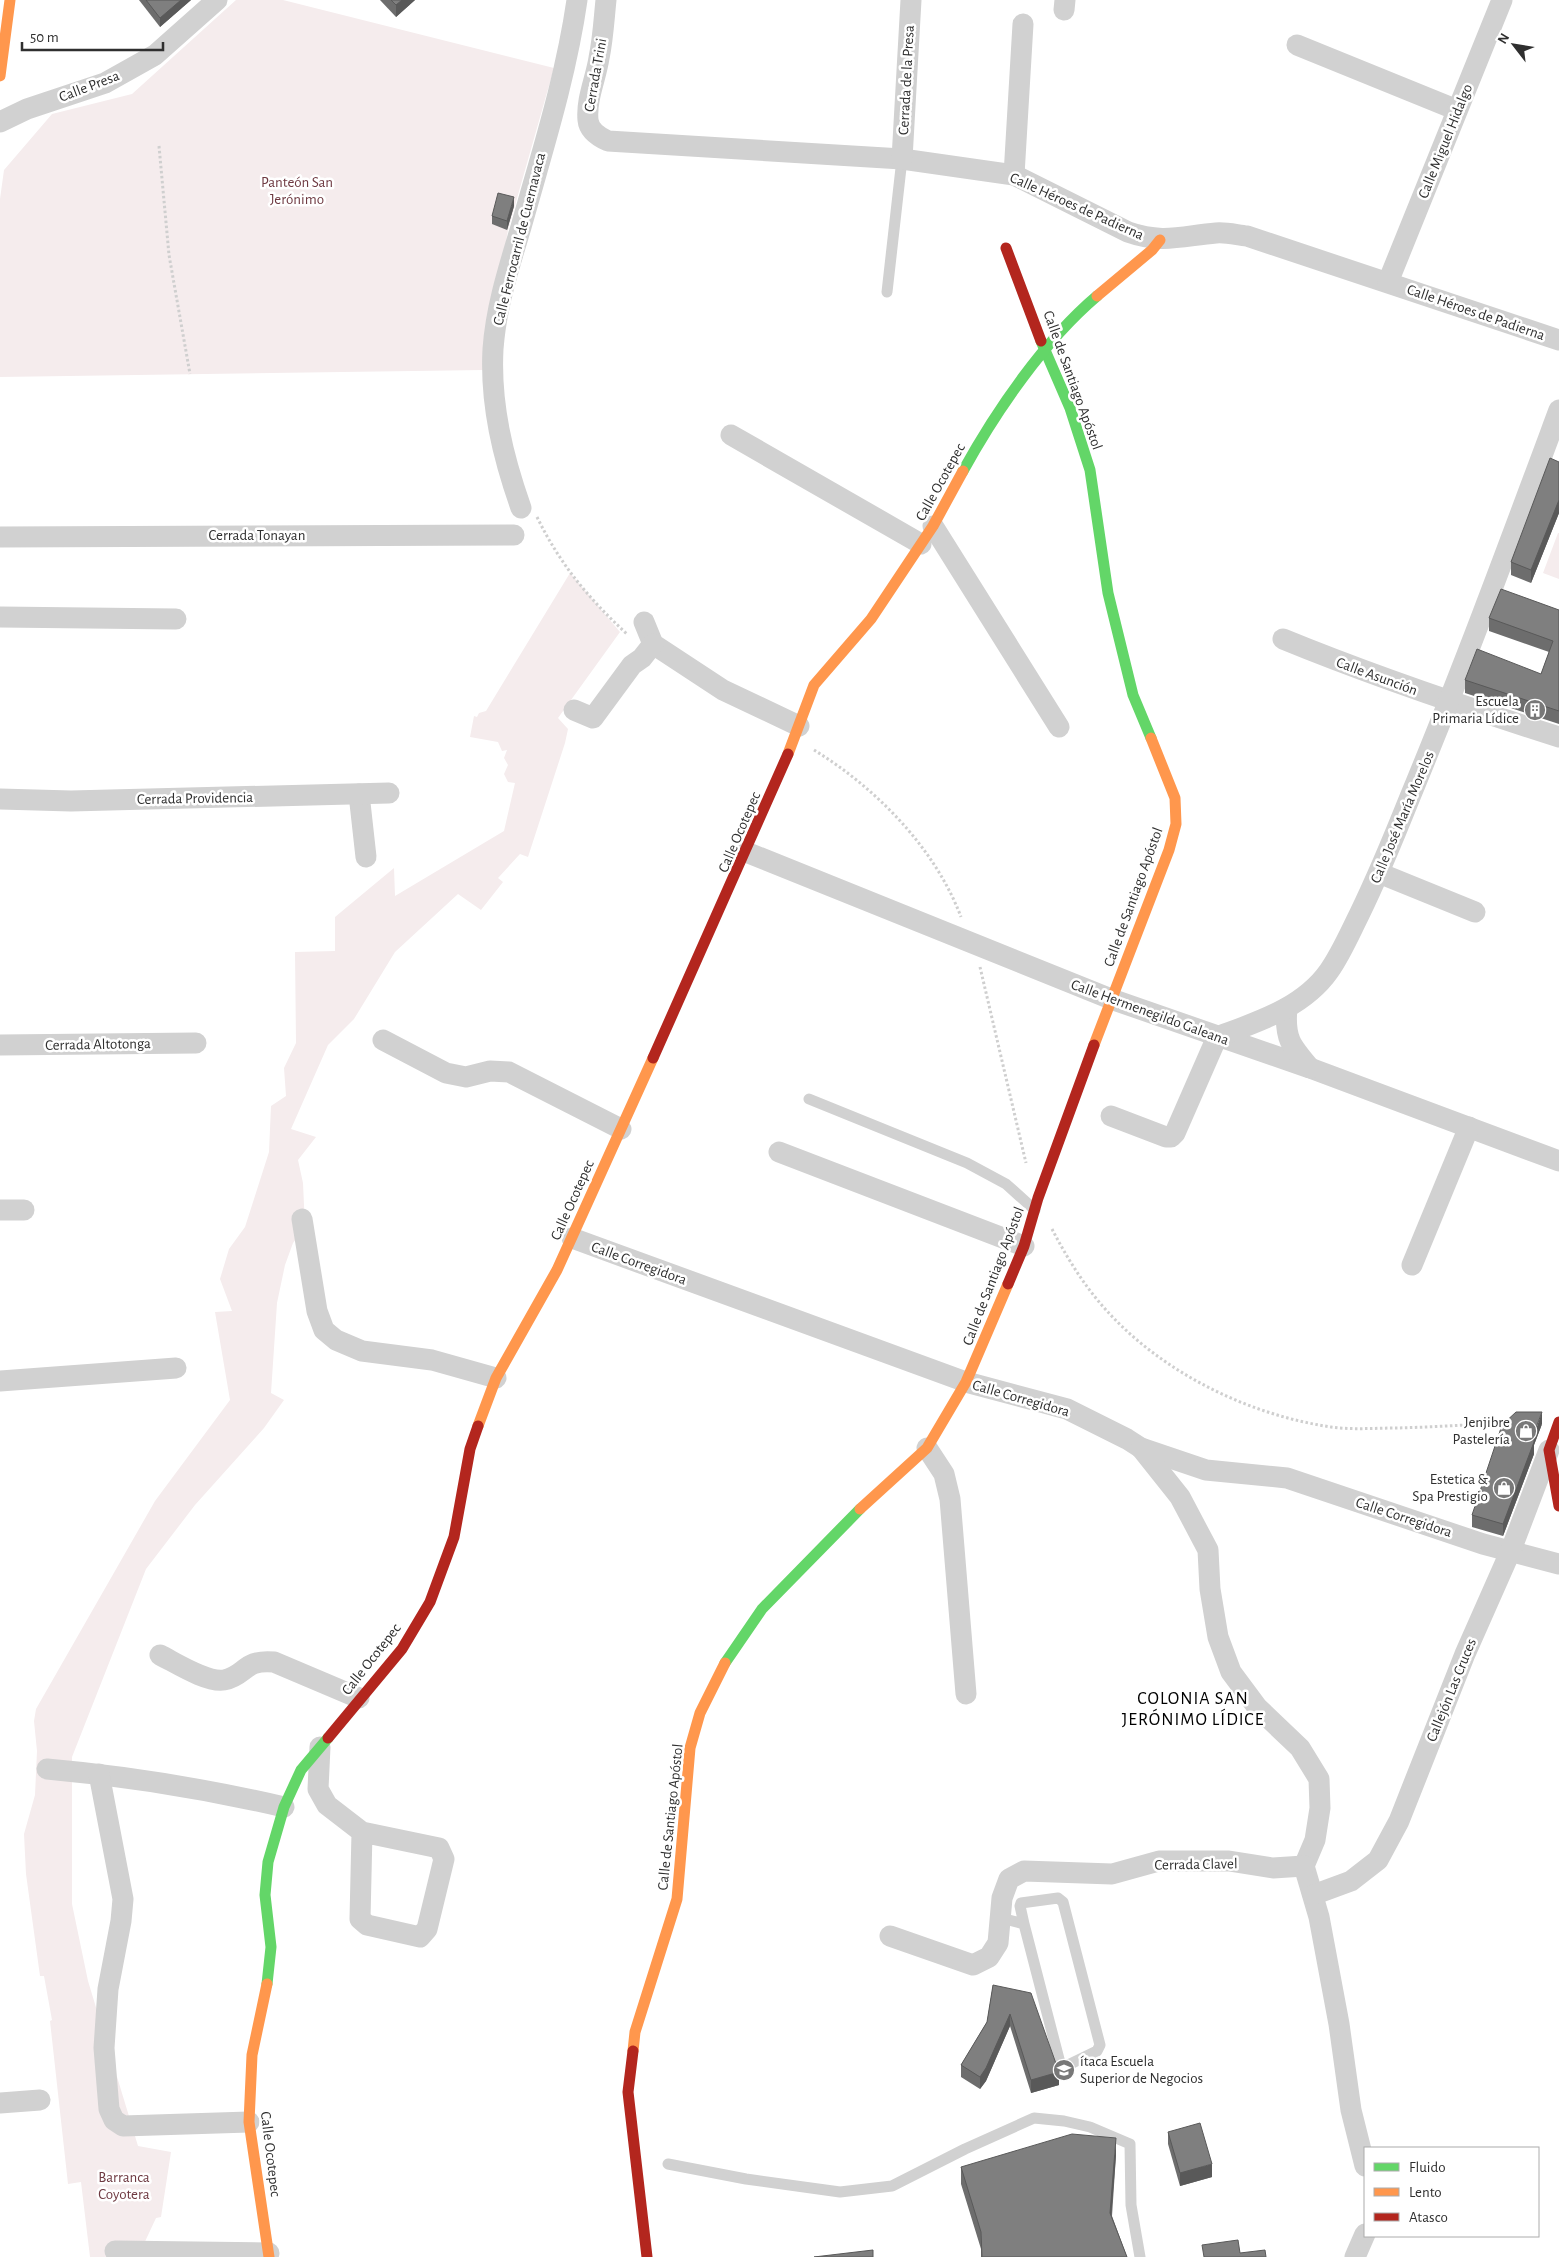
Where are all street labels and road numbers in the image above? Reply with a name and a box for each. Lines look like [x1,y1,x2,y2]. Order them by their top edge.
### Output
street label: Cerrada de la Presa [896,25,917,135]
street label: Cerrada Trini [582,37,609,113]
street label: Calle Presa [57,68,121,105]
street label: Calle Miguel Hidalgo [1416,82,1475,201]
street label: Calle Ferrocarril de Cuernavaca [491,151,548,327]
street label: Calle Héroes de Padierna [1008,170,1146,243]
street label: Calle Héroes de Padierna [1405,282,1547,343]
street label: Calle de Santiago Apóstol [1040,309,1105,452]
street label: Calle Ocotepec [913,441,968,523]
street label: Cerrada Tonayan [209,528,305,543]
street label: Calle Asunción [1334,655,1419,698]
street label: Calle José María Morelos [1368,749,1437,885]
street label: Calle Ocotepec [716,789,763,875]
street label: Cerrada Providencia [137,790,253,807]
street label: Calle de Santiago Apóstol [1101,826,1166,969]
street label: Calle Hermenegildo Galeana [1069,977,1231,1048]
street label: Cerrada Altotonga [45,1036,151,1053]
street label: Calle Ocotepec [548,1158,597,1243]
street label: Calle de Santiago Apóstol [960,1205,1027,1348]
street label: Calle Corregidora [589,1239,689,1288]
street label: Calle Corregidora [971,1377,1071,1420]
street label: Calle Corregidora [1354,1495,1454,1540]
street label: Calle Ocotepec [339,1621,404,1698]
street label: Callejón Las Cruces [1424,1636,1479,1744]
street label: Calle de Santiago Apóstol [655,1743,686,1891]
street label: Cerrada Clavel [1154,1856,1238,1873]
street label: Calle Ocotepec [258,2110,283,2198]

